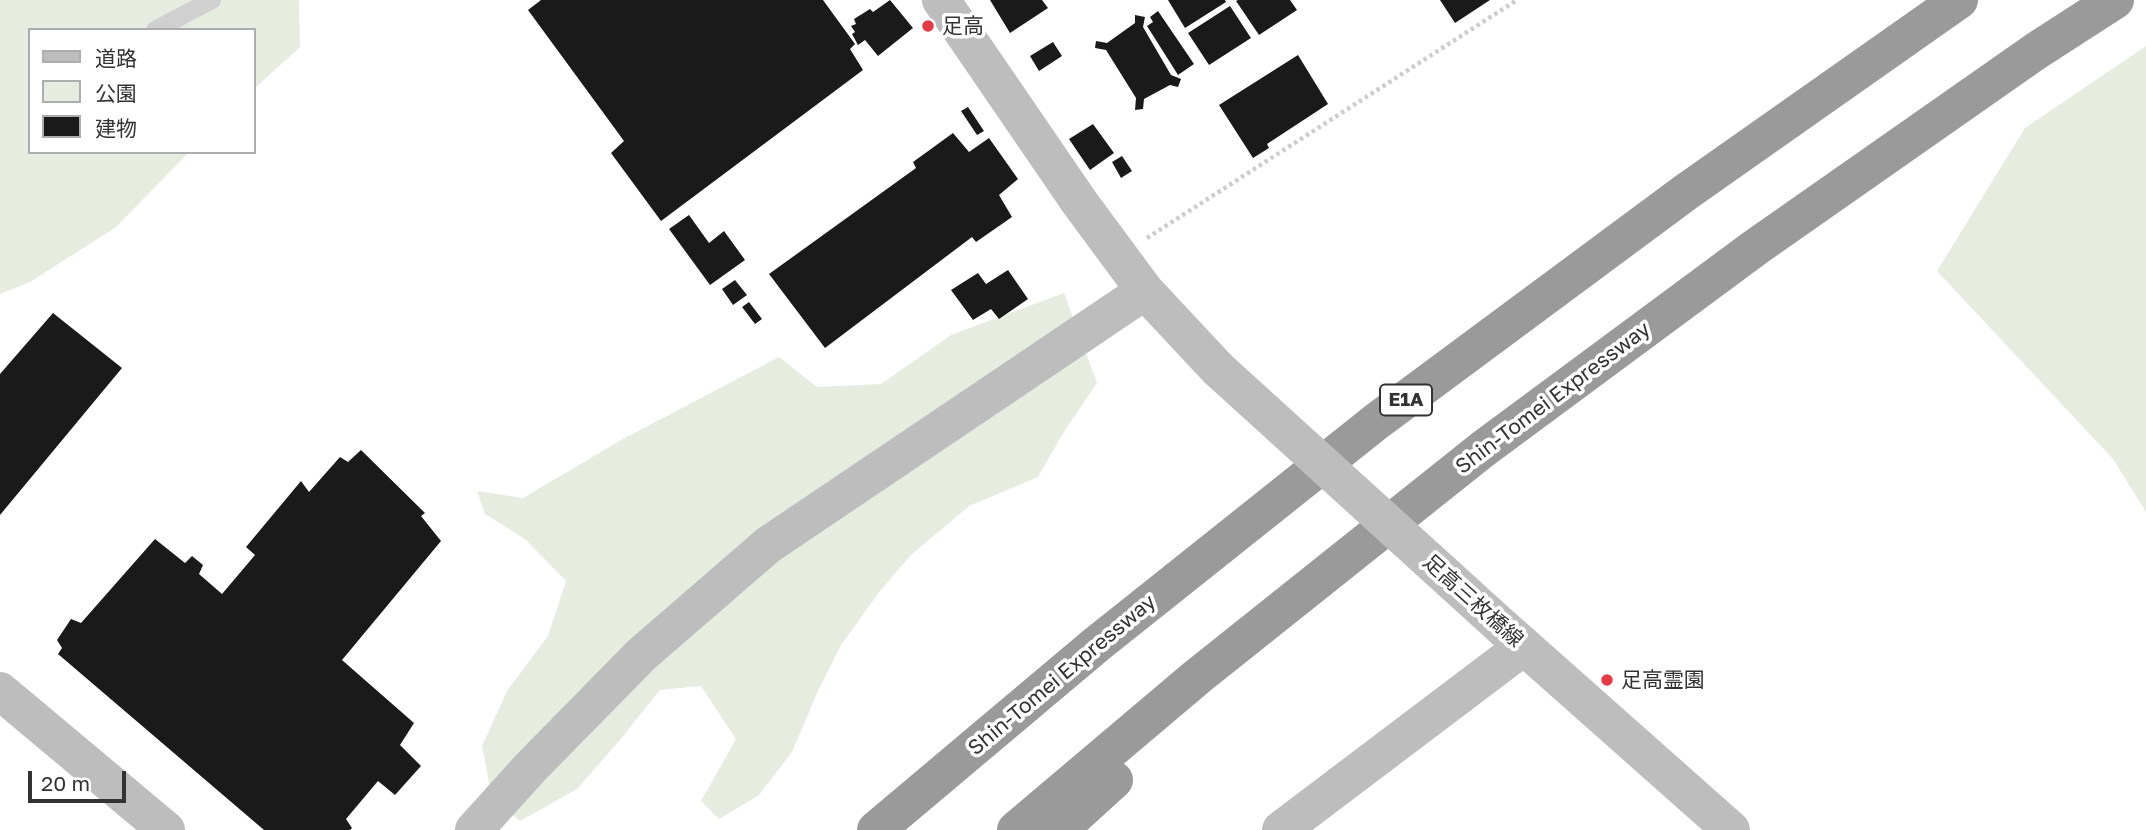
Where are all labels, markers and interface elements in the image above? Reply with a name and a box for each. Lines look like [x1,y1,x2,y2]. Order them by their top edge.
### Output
place label: 足高 [942,13,984,39]
marker: 足高 [920,18,936,34]
legend [28,28,256,154]
text: 道路 [95,45,137,71]
text: 公園 [95,80,137,106]
text: 建物 [95,115,137,141]
street label: Shin-Tomei Expressway [1451,317,1655,479]
road number: E1A [1380,384,1432,416]
street label: 足高三枚橋線 [1418,549,1528,653]
street label: Shin-Tomei Expressway [963,589,1161,761]
place label: 足高霊園 [1621,667,1705,693]
marker: 足高霊園 [1599,672,1615,688]
scale bar [32,756,130,800]
text: 20 m [41,770,90,796]

